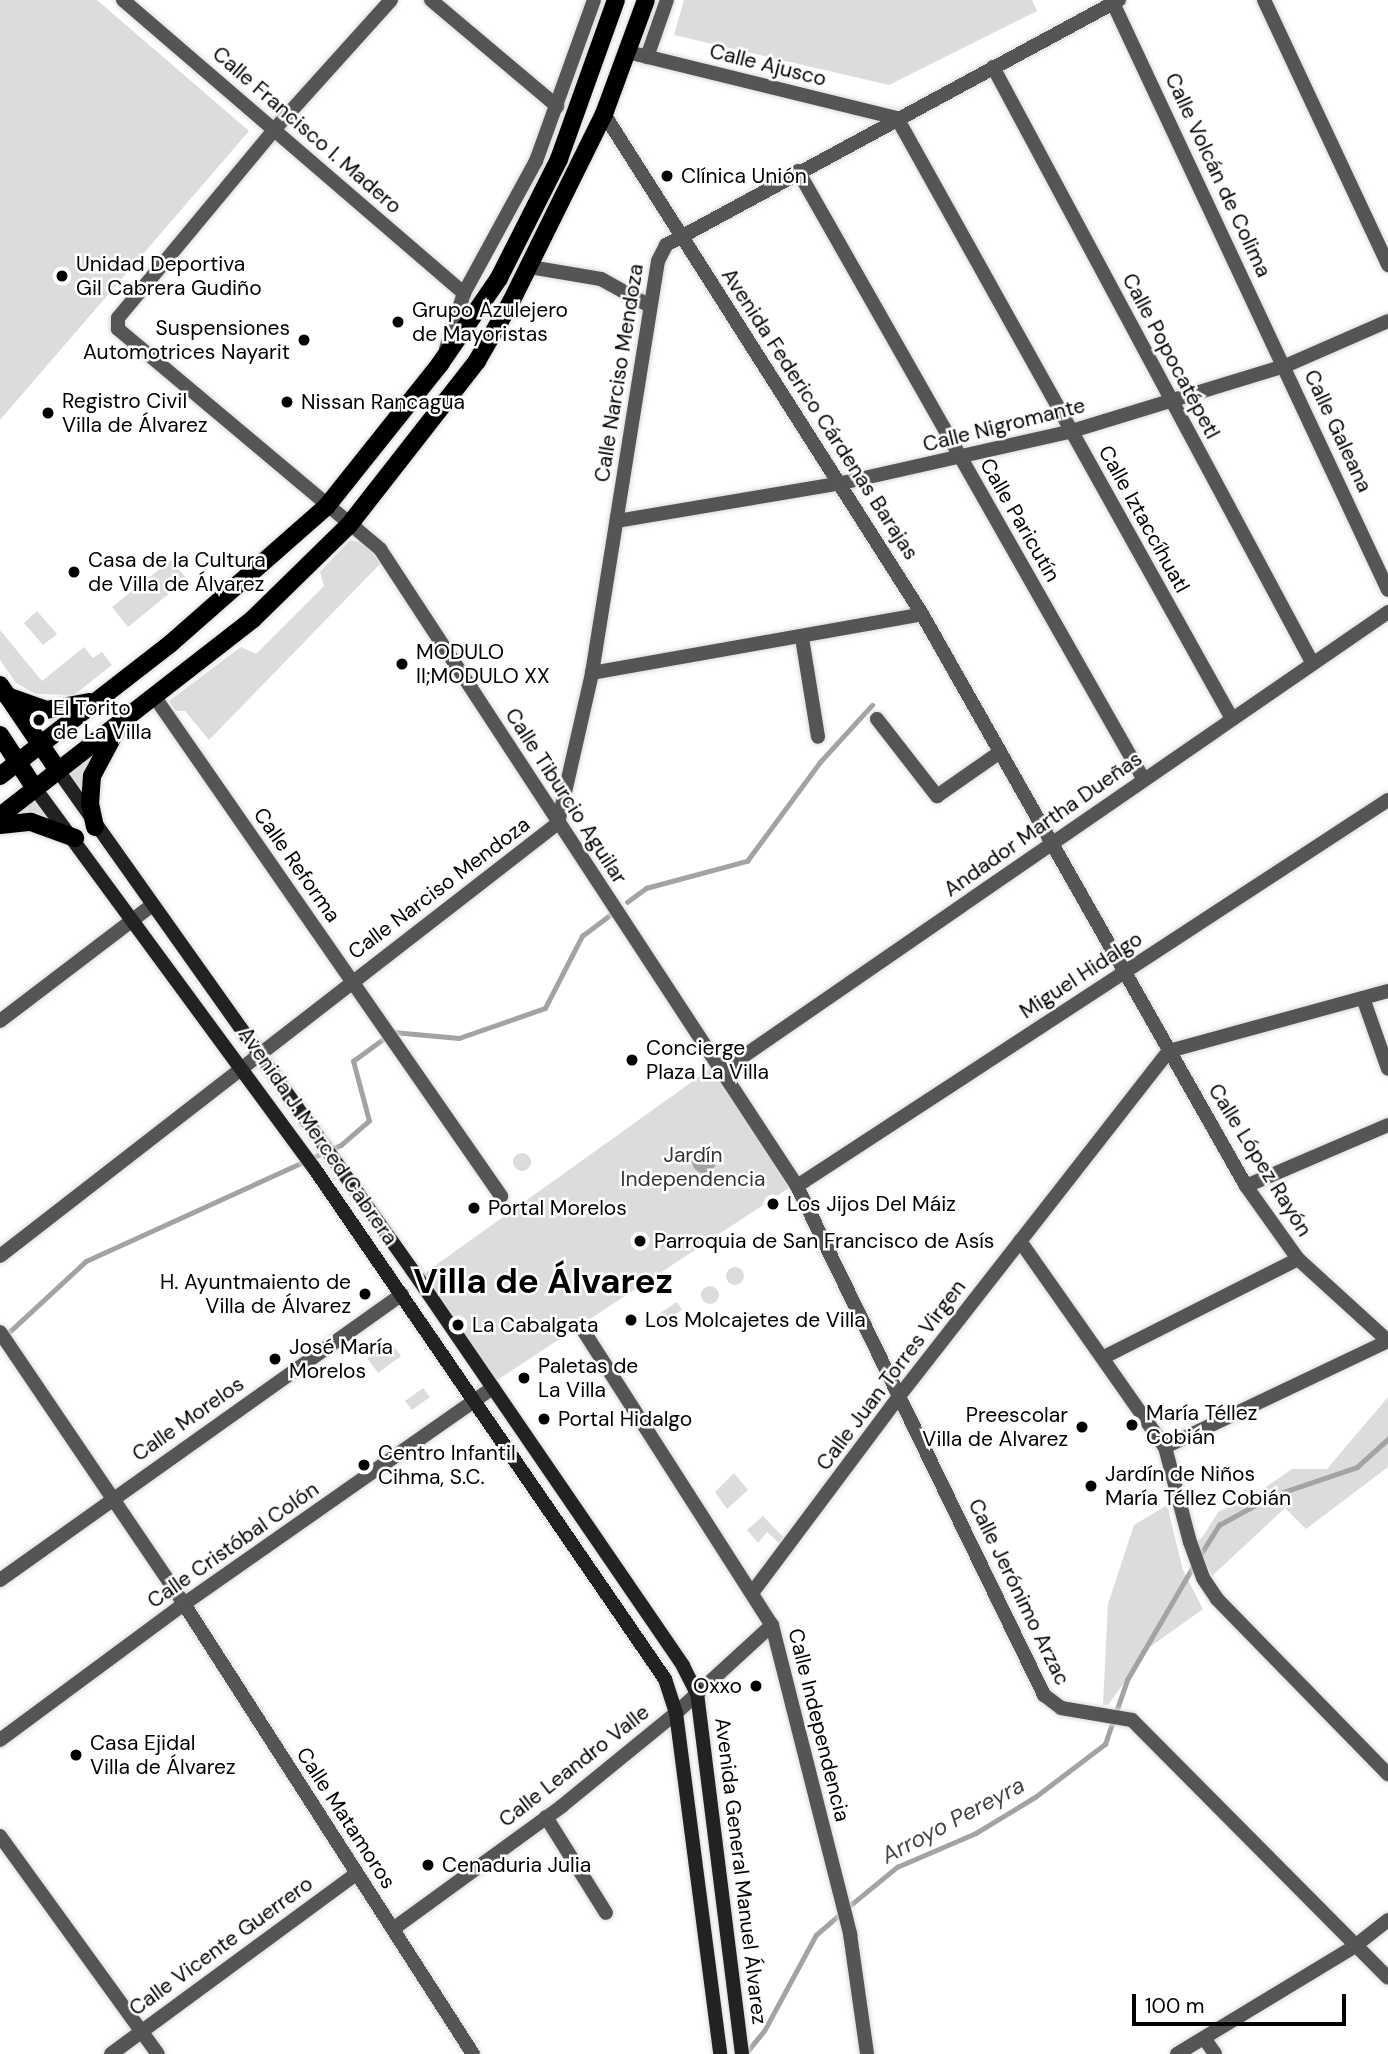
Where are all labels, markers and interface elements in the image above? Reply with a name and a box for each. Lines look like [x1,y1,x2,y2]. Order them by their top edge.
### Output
street label: Calle Ajusco [707,38,829,92]
street label: Calle Francisco I. Madero [207,41,407,219]
street label: Calle Volcán de Colima [1160,69,1276,281]
place label: Clínica Unión [681,163,807,189]
marker: Clínica Unión [659,168,675,184]
place label: Unidad Deportiva Gil Cabrera Gudiño [76,251,262,301]
street label: Calle Narciso Mendoza [589,262,649,484]
street label: Avenida Federico Cárdenas Barajas [716,264,924,564]
marker: Unidad Deportiva Gil Cabrera Gudiño [54,268,70,284]
street label: Calle Popocatépetl [1117,269,1225,443]
place label: Grupo Azulejero de Mayoristas [412,297,568,347]
marker: Grupo Azulejero de Mayoristas [390,314,406,330]
place label: Suspensiones Automotrices Nayarit [83,315,290,365]
marker: Suspensiones Automotrices Nayarit [296,332,312,348]
street label: Calle Galeana [1299,366,1377,496]
place label: Registro Civil Villa de Álvarez [62,388,208,438]
place label: Nissan Rancagua [301,389,465,415]
street label: Calle Nigromante [920,393,1088,457]
marker: Nissan Rancagua [279,394,295,410]
marker: Registro Civil Villa de Álvarez [40,405,56,421]
street label: Calle Iztaccíhuatl [1093,441,1195,597]
street label: Calle Paricutín [975,454,1065,586]
place label: Casa de la Cultura de Villa de Álvarez [88,547,266,597]
marker: Casa de la Cultura de Villa de Álvarez [66,564,82,580]
place label: MODULO II;MODULO XX [416,639,550,689]
marker: MODULO II;MODULO XX [394,656,410,672]
place label: El Torito de La Villa [53,695,152,745]
street label: Calle Tiburcio Aguilar [500,703,632,889]
marker: El Torito de La Villa [31,712,47,728]
street label: Andador Martha Dueñas [939,746,1147,902]
street label: Calle Reforma [248,803,346,927]
street label: Calle Narciso Mendoza [343,812,535,964]
street label: Miguel Hidalgo [1015,926,1147,1024]
street label: Avenida J. Merced Cabrera [233,1022,403,1250]
place label: Concierge Plaza La Villa [646,1035,769,1085]
marker: Concierge Plaza La Villa [624,1052,640,1068]
street label: Calle López Rayón [1203,1079,1317,1241]
park label: Jardín Independencia [621,1142,765,1192]
place label: Los Jijos Del Máiz [787,1191,956,1217]
place label: Portal Morelos [488,1195,627,1221]
marker: Los Jijos Del Máiz [765,1196,781,1212]
marker: Portal Morelos [466,1200,482,1216]
place label: Parroquia de San Francisco de Asís [654,1228,994,1254]
marker: Parroquia de San Francisco de Asís [632,1233,648,1249]
district label: Villa de Álvarez [413,1260,673,1302]
place label: H. Ayuntmaiento de Villa de Álvarez [160,1269,351,1319]
street label: Calle Juan Torres Virgen [811,1275,971,1475]
marker: H. Ayuntmaiento de Villa de Álvarez [357,1286,373,1302]
place label: Los Molcajetes de Villa [645,1307,866,1333]
place label: La Cabalgata [472,1312,598,1338]
marker: Los Molcajetes de Villa [623,1312,639,1328]
marker: La Cabalgata [450,1317,466,1333]
place label: José María Morelos [289,1334,393,1384]
marker: José María Morelos [267,1351,283,1367]
place label: Paletas de La Villa [538,1353,638,1403]
marker: Paletas de La Villa [516,1370,532,1386]
street label: Calle Morelos [127,1371,249,1467]
place label: María Téllez Cobián [1146,1400,1257,1450]
place label: Preescolar Villa de Alvarez [922,1402,1068,1452]
place label: Portal Hidalgo [558,1406,692,1432]
marker: Portal Hidalgo [536,1411,552,1427]
marker: María Téllez Cobián [1124,1417,1140,1433]
marker: Preescolar Villa de Alvarez [1074,1419,1090,1435]
place label: Centro Infantil Cihma, S.C. [378,1440,516,1490]
marker: Centro Infantil Cihma, S.C. [356,1457,372,1473]
place label: Jardín de Niños María Téllez Cobián [1105,1461,1291,1511]
street label: Calle Cristóbal Colón [143,1476,323,1614]
marker: Jardín de Niños María Téllez Cobián [1083,1478,1099,1494]
street label: Calle Jerónimo Arzac [963,1495,1075,1689]
street label: Calle Independencia [783,1626,855,1824]
place label: Oxxo [693,1673,742,1699]
marker: Oxxo [748,1678,764,1694]
street label: Calle Leandro Valle [494,1700,654,1832]
street label: Avenida General Manuel Álvarez [710,1716,772,2026]
place label: Casa Ejidal Villa de Álvarez [90,1730,236,1780]
street label: Calle Matamoros [291,1743,401,1893]
marker: Casa Ejidal Villa de Álvarez [68,1747,84,1763]
water label: Arroyo Pereyra [877,1771,1029,1869]
place label: Cenaduria Julia [442,1852,591,1878]
marker: Cenaduria Julia [420,1857,436,1873]
street label: Calle Vicente Guerrero [124,1871,318,2021]
scale bar [1136,1980,1350,2024]
text: 100 m [1145,1992,1205,2020]

